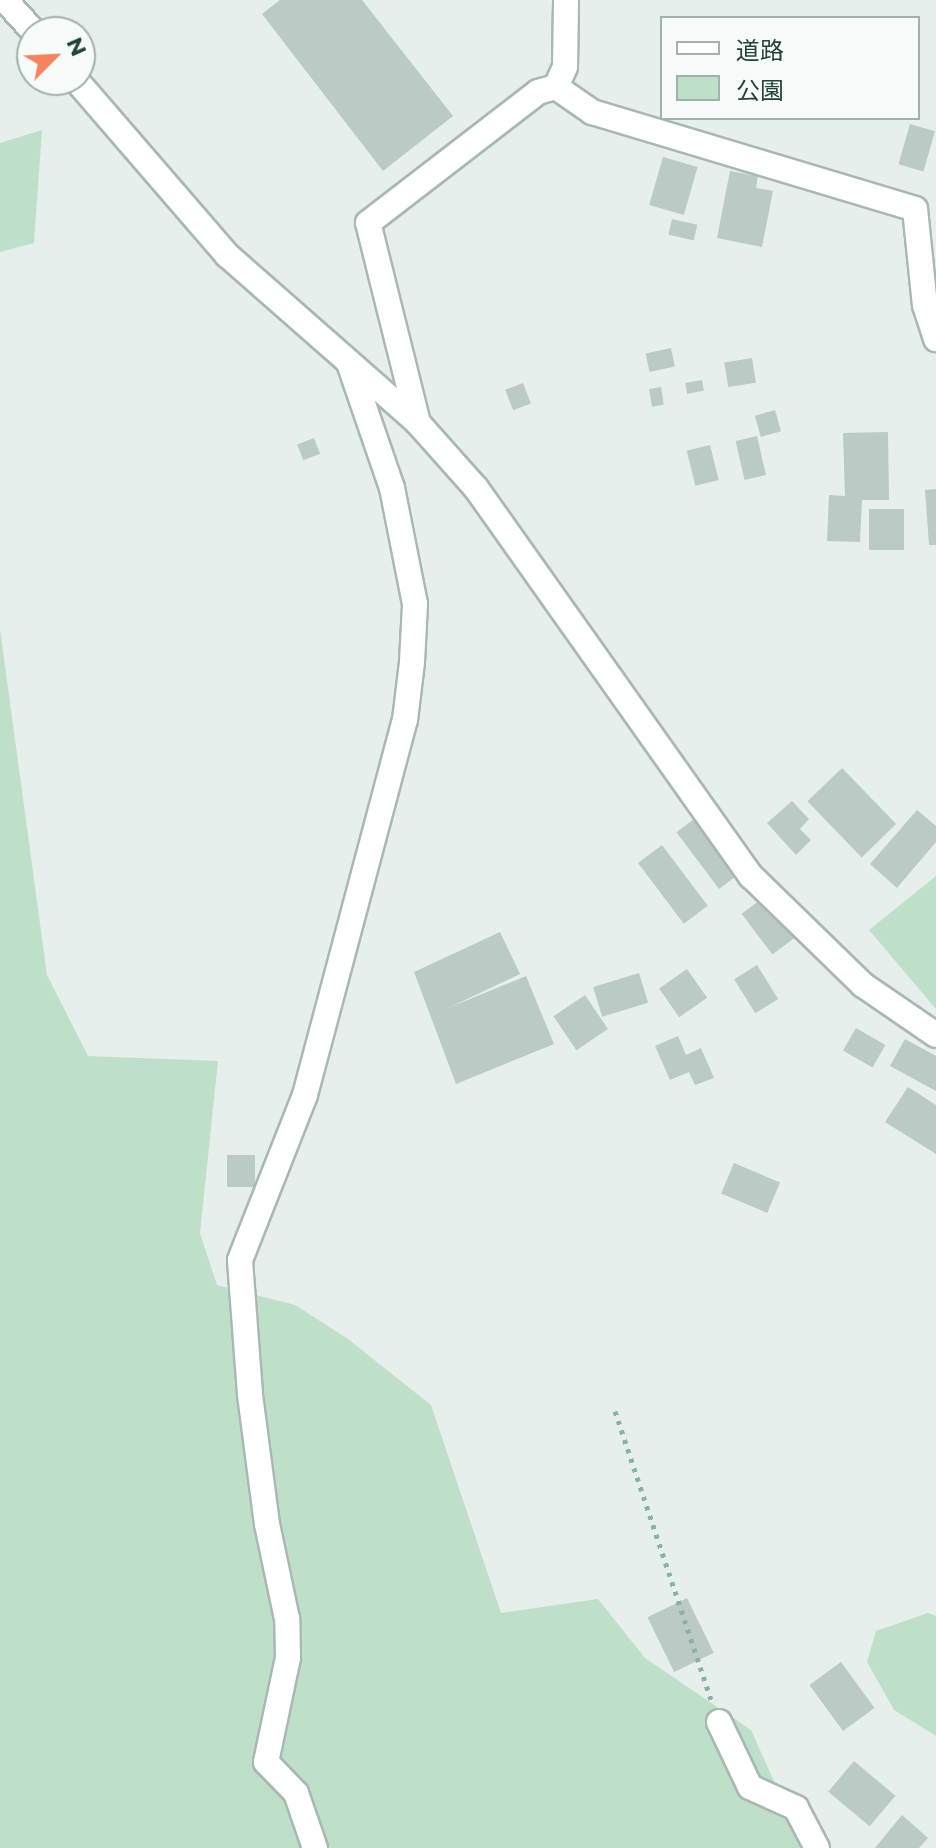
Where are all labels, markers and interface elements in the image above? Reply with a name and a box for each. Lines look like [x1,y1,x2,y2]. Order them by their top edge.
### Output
north arrow [16,16,96,96]
legend [660,16,920,120]
text: N [61,33,93,60]
text: 道路 [736,36,784,65]
text: 公園 [736,76,784,105]

